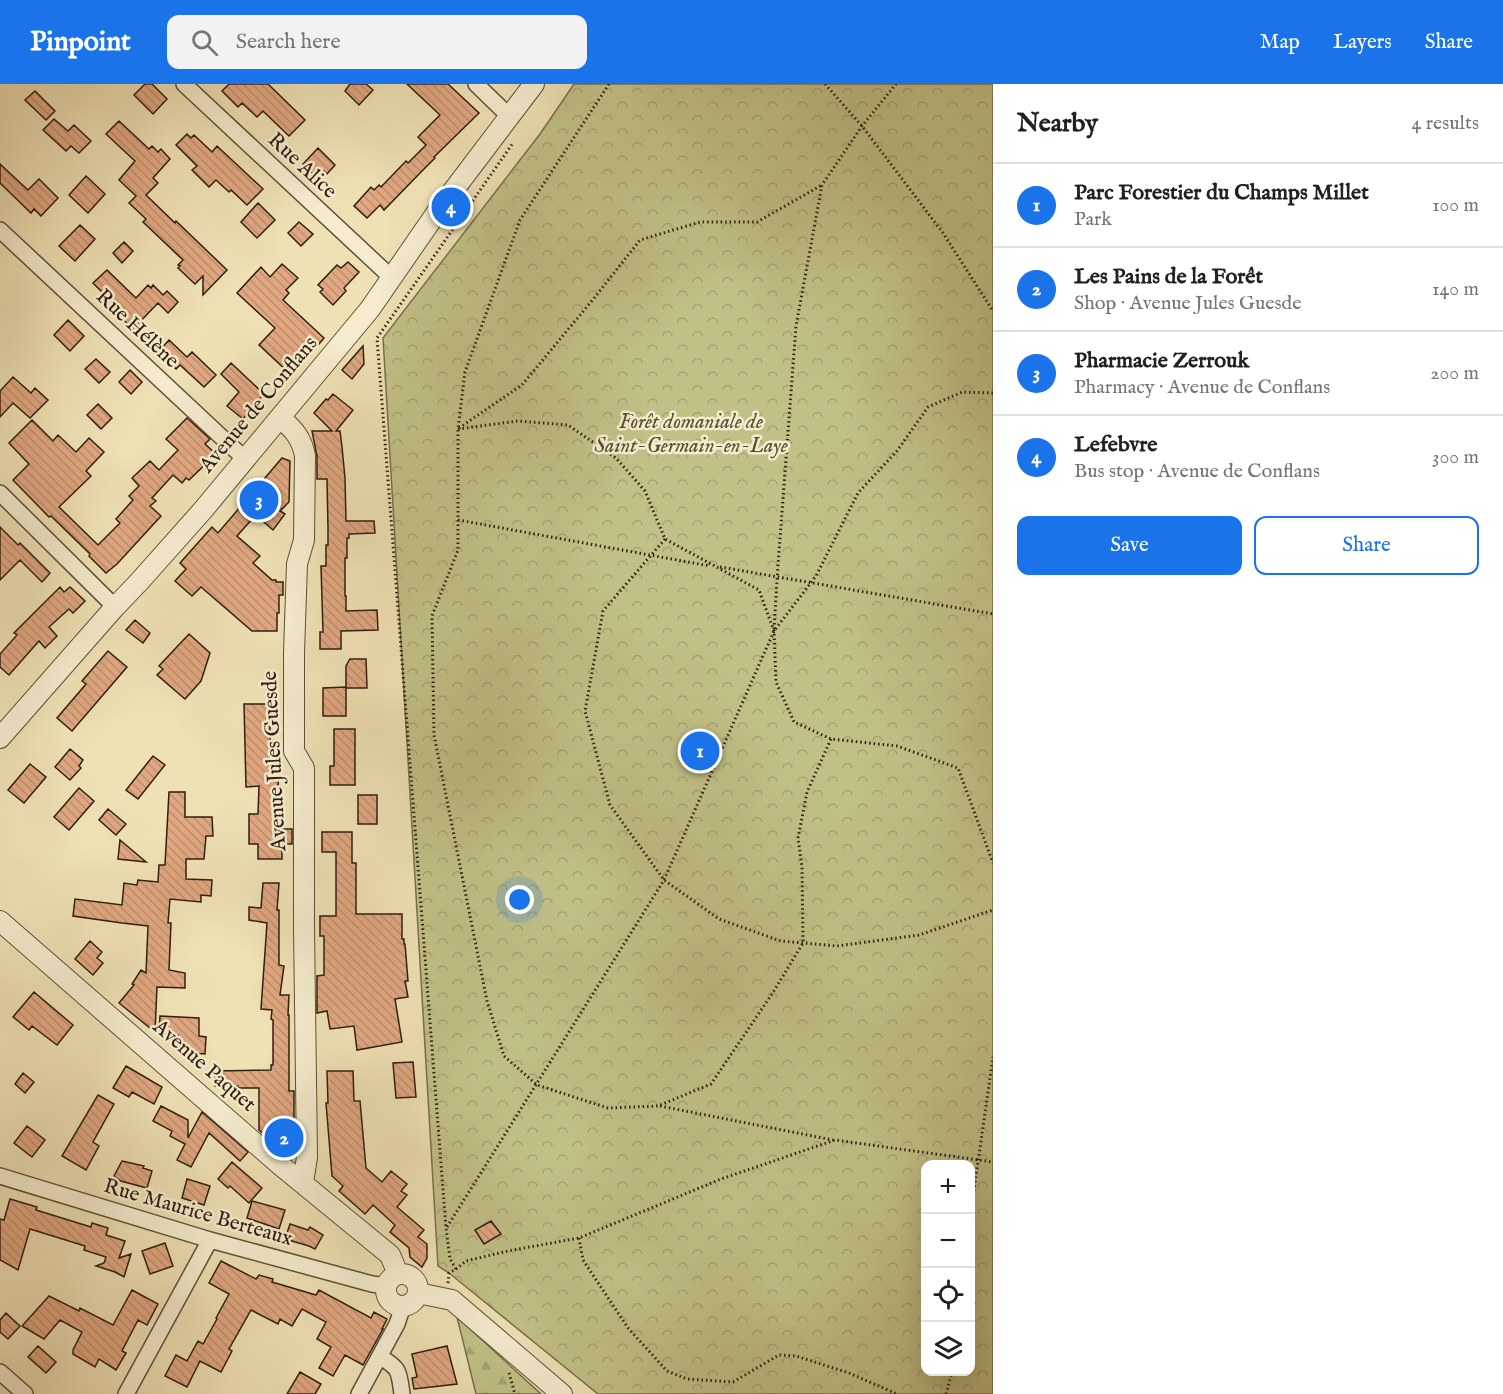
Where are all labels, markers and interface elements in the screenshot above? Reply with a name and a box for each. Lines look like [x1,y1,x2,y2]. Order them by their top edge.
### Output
search box [167,15,587,69]
text: Pinpoint [30,25,131,60]
icon: search [188,26,221,59]
text: Search here [236,28,341,56]
text: Map [1260,29,1300,56]
text: Layers [1333,29,1392,56]
text: Share [1425,29,1473,56]
text: Nearby [1017,107,1098,140]
text: 4 results [1412,111,1479,136]
street label: Rue Alice [262,127,343,205]
text: Parc Forestier du Champs Millet [1074,179,1369,207]
pin: 4 [432,184,470,230]
text: 1 [1033,193,1040,218]
text: 100 m [1432,193,1479,218]
text: Park [1074,207,1112,232]
text: Les Pains de la Forêt [1074,263,1263,291]
text: 2 [1032,277,1041,302]
text: 140 m [1432,277,1479,302]
street label: Rue Hélène [90,283,185,375]
text: Shop · Avenue Jules Guesde [1074,291,1301,316]
street label: Avenue de Conflans [193,331,324,480]
text: Pharmacie Zerrouk [1074,347,1249,375]
text: 3 [1033,361,1040,386]
text: 200 m [1430,361,1479,386]
text: Pharmacy · Avenue de Conflans [1074,375,1330,400]
park label: Forêt domaniale de Saint-Germain-en-Laye [594,409,788,460]
text: Lefebvre [1074,431,1157,459]
text: 4 [1032,445,1041,470]
text: 300 m [1432,445,1479,470]
text: Bus stop · Avenue de Conflans [1074,459,1320,484]
pin: 3 [240,478,278,522]
button: Save [1017,516,1242,575]
button: Share [1254,516,1479,575]
street label: Avenue Jules Guesde [257,670,293,853]
pin: 1 [680,728,720,774]
your location [505,885,534,914]
street label: Avenue Paquet [146,1013,261,1118]
pin: 2 [264,1116,304,1160]
map controls [921,1160,975,1376]
button: + [921,1160,975,1214]
street label: Rue Maurice Berteaux [100,1173,296,1253]
button: − [921,1214,975,1268]
button: locate [921,1268,975,1322]
button: layers [921,1322,975,1376]

